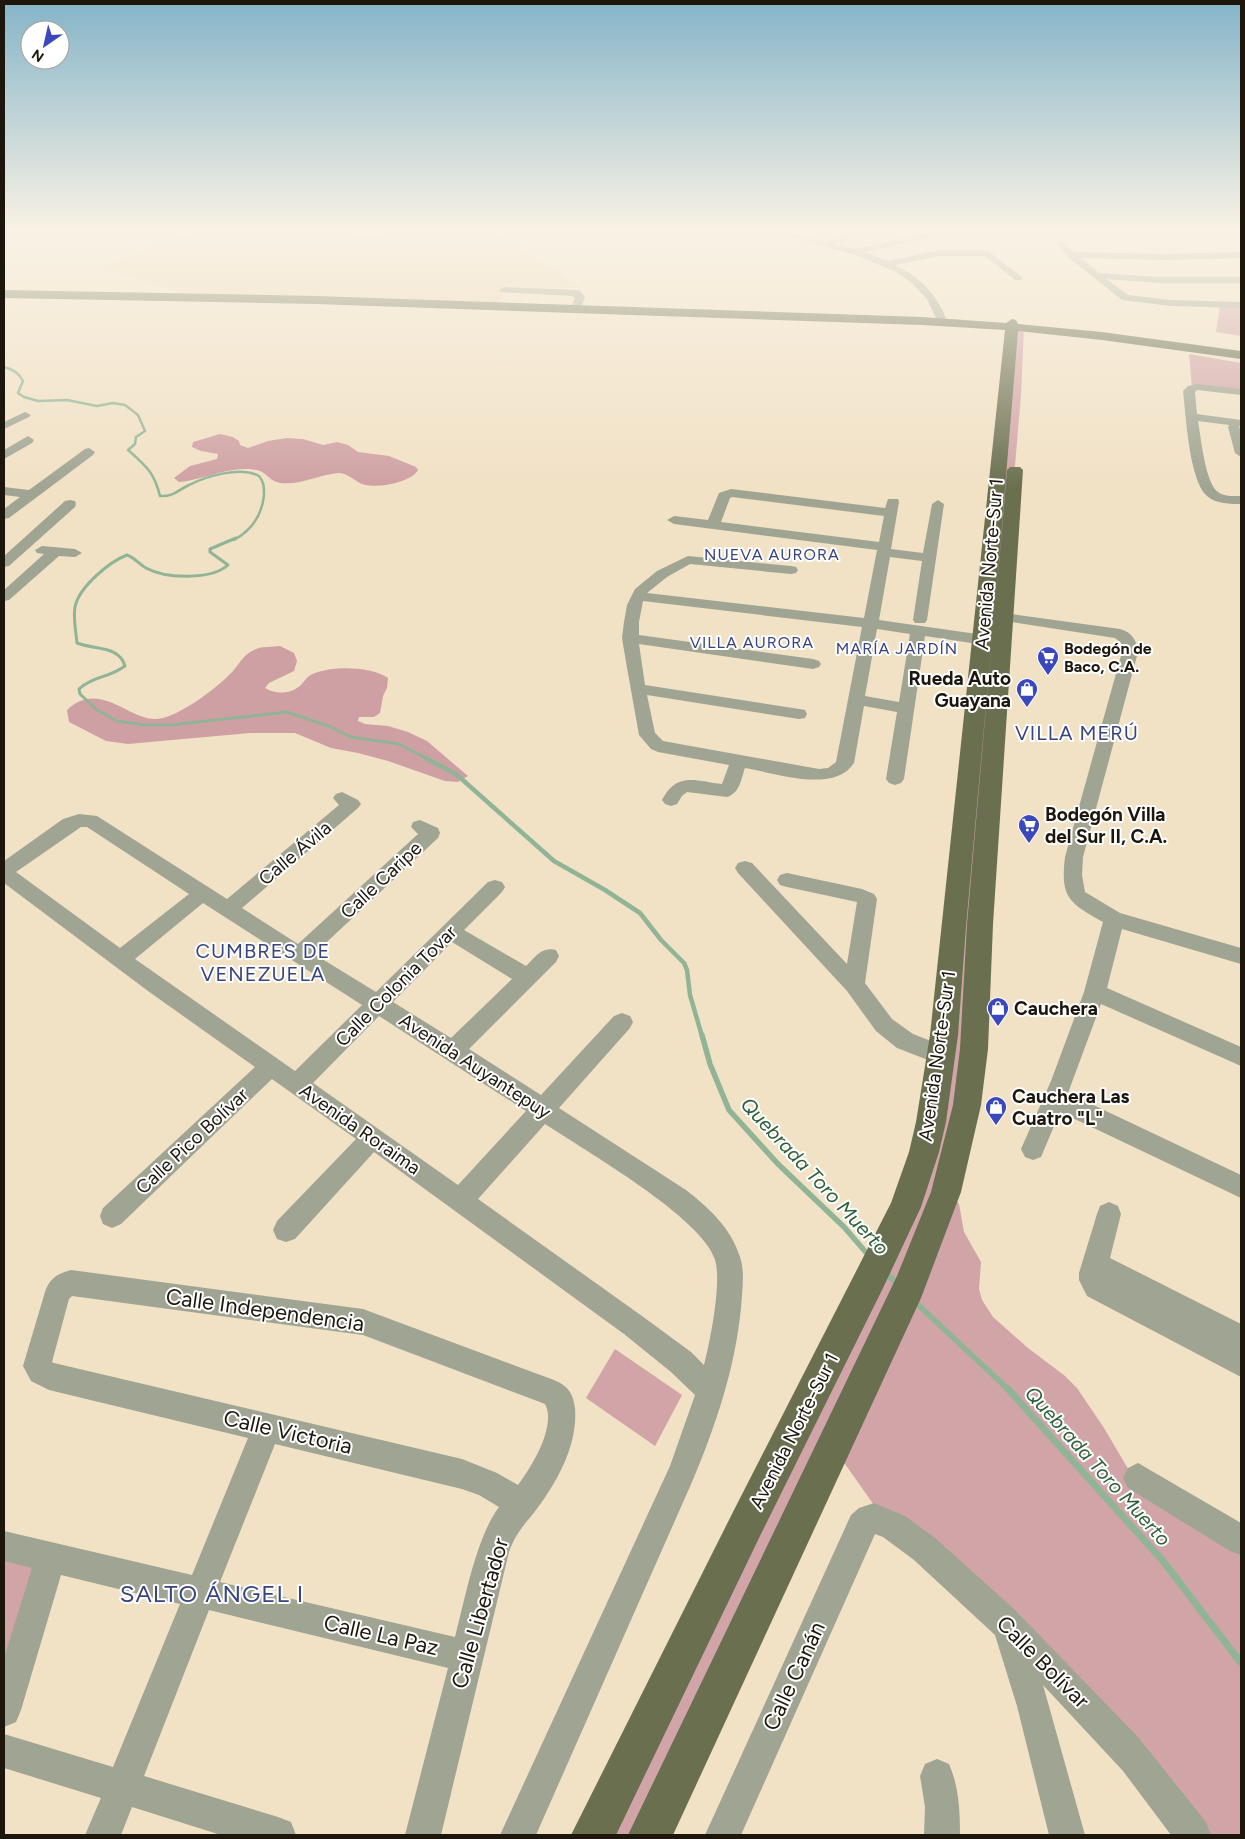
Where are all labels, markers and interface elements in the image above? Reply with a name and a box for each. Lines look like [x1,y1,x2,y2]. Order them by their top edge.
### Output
north arrow [20,20,70,70]
text: N [29,45,47,65]
street label: Avenida Norte-Sur 1 [970,477,1008,651]
district label: NUEVA AURORA [704,545,840,564]
district label: VILLA AURORA [690,633,814,652]
district label: MARÍA JARDÍN [836,639,958,658]
place label: Bodegón de Baco, C.A. [1064,639,1152,676]
supermarket icon: Bodegón de Baco, C.A. [1036,645,1060,676]
place label: Rueda Auto Guayana [909,667,1011,712]
shop icon: Rueda Auto Guayana [1015,677,1039,708]
district label: VILLA MERÚ [1015,721,1139,745]
place label: Bodegón Villa del Sur II, C.A. [1045,803,1167,848]
supermarket icon: Bodegón Villa del Sur II, C.A. [1017,813,1041,844]
street label: Calle Ávila [254,816,336,890]
street label: Calle Caripe [336,837,426,923]
street label: Calle Colonia Tovar [331,920,462,1051]
district label: CUMBRES DE VENEZUELA [196,939,330,986]
street label: Avenida Norte-Sur 1 [914,969,960,1143]
shop icon: Cauchera [986,996,1010,1027]
place label: Cauchera [1014,997,1098,1020]
street label: Avenida Auyantepuy [395,1008,555,1124]
street label: Avenida Roraima [295,1079,425,1179]
street label: Calle Pico Bolívar [131,1083,253,1199]
place label: Cauchera Las Cuatro "L" [1012,1085,1130,1130]
water label: Quebrada Toro Muerto [736,1092,894,1260]
shop icon: Cauchera Las Cuatro "L" [984,1095,1008,1126]
street label: Calle Independencia [164,1283,366,1337]
street label: Avenida Norte-Sur 1 [745,1349,843,1513]
water label: Quebrada Toro Muerto [1020,1381,1176,1551]
street label: Calle Victoria [221,1404,355,1460]
street label: Calle Libertador [446,1534,515,1692]
district label: SALTO ÁNGEL I [120,1579,304,1608]
street label: Calle La Paz [321,1609,441,1661]
street label: Calle Bolívar [991,1610,1095,1714]
street label: Calle Canán [757,1617,831,1735]

